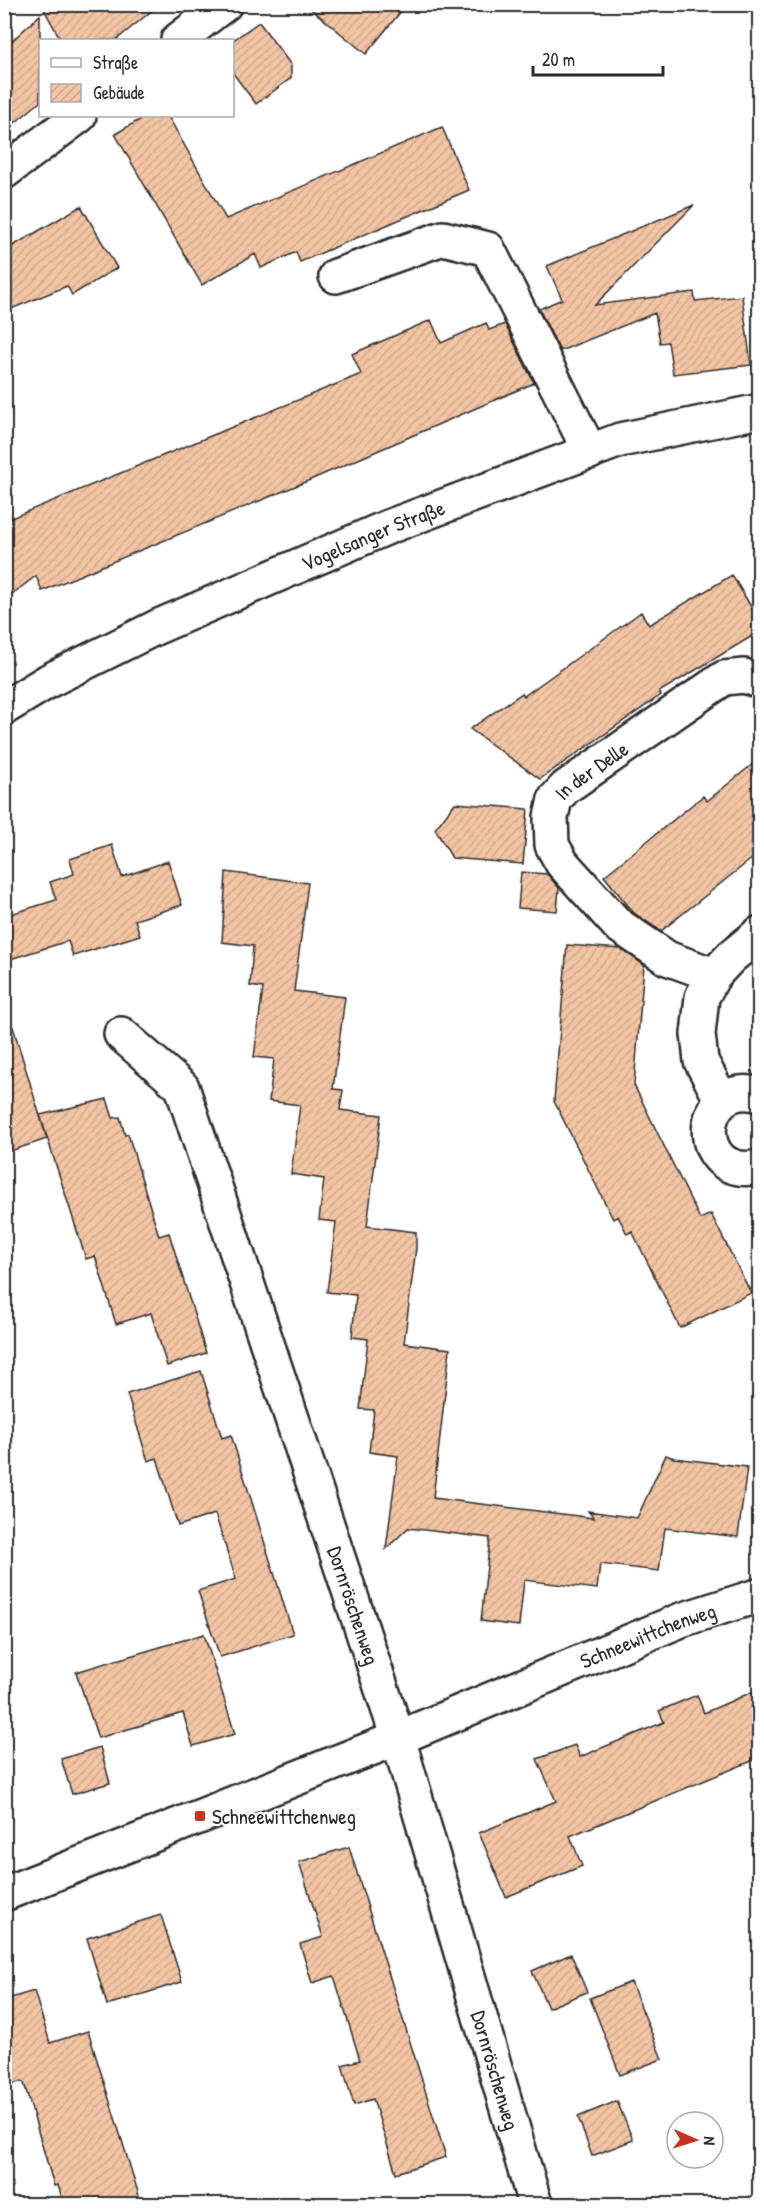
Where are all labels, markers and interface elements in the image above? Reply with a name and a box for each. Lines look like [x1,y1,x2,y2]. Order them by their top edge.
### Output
legend [39,39,234,117]
scale bar [533,39,664,77]
text: 20 m [542,47,575,72]
text: Straße [93,50,138,75]
text: Gebäude [93,80,145,105]
street label: Vogelsanger Straße [297,493,449,577]
street label: In der Delle [547,734,634,806]
street label: Dornröschenweg [321,1542,387,1668]
street label: Schneewittchenweg [575,1595,719,1675]
place label: Schneewittchenweg [212,1802,356,1831]
marker: Schneewittchenweg [193,1809,207,1823]
street label: Dornröschenweg [464,2007,527,2133]
north arrow [665,2110,725,2170]
text: N [699,2136,721,2146]

